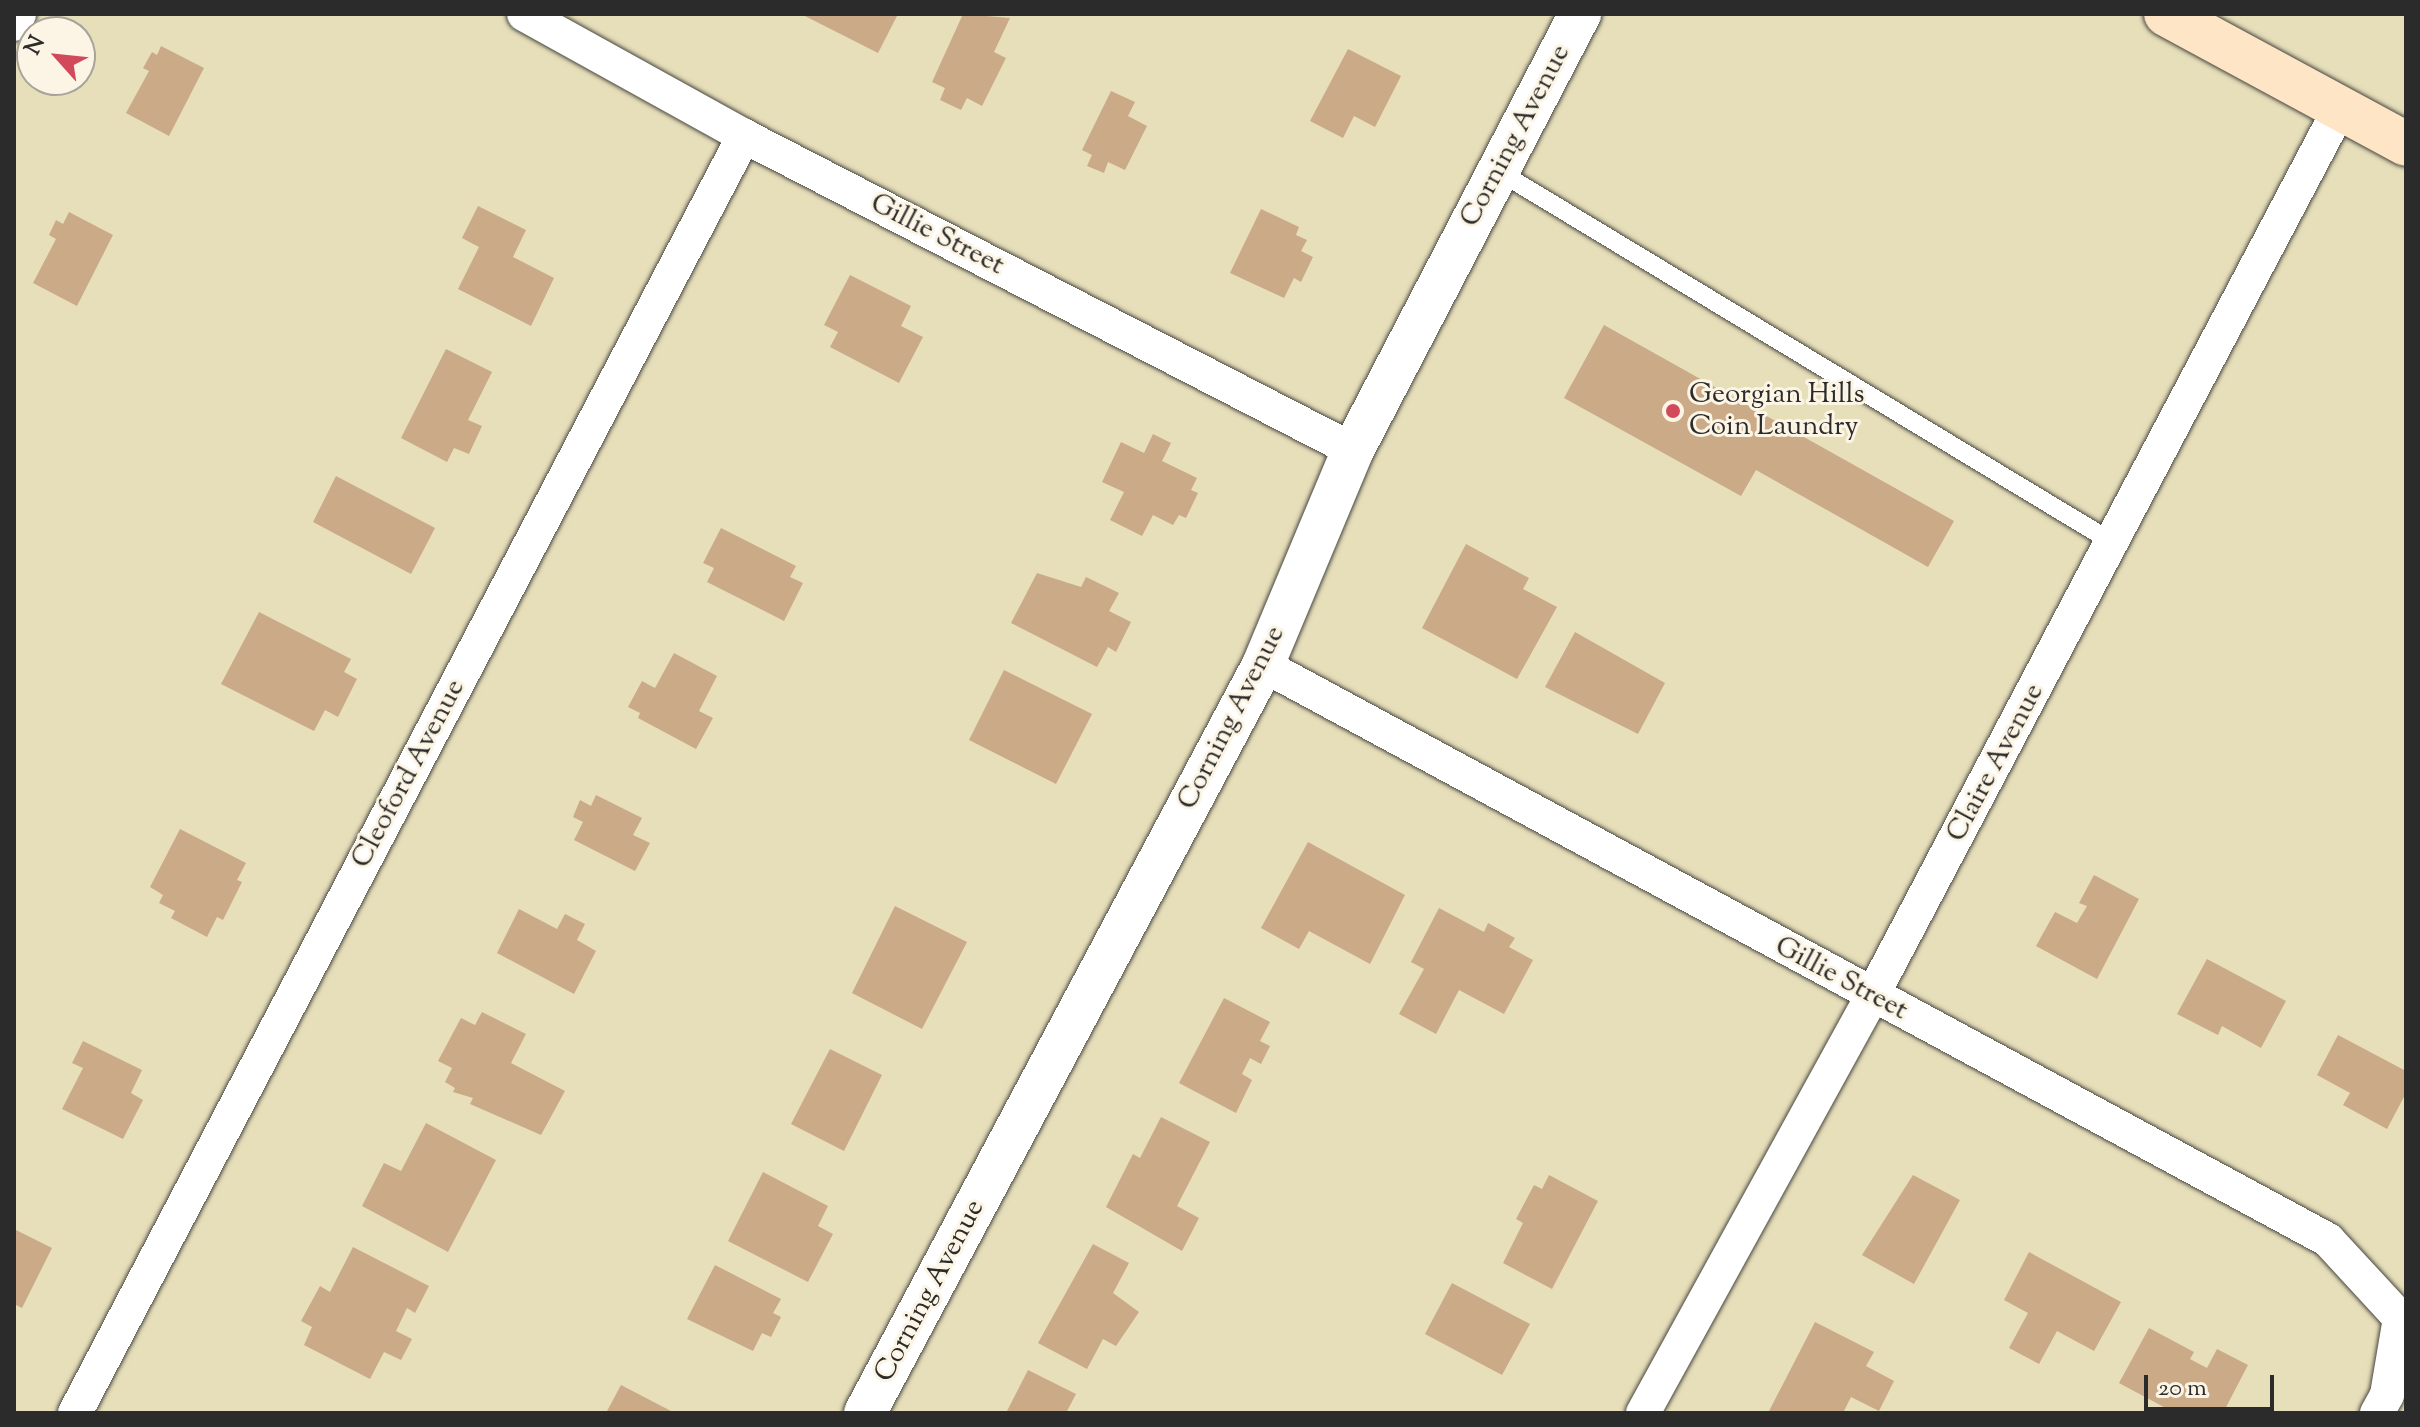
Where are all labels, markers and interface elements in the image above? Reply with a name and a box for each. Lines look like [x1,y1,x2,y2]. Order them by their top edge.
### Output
north arrow [16,16,96,96]
text: N [18,31,55,61]
street label: Corning Avenue [1454,39,1578,233]
street label: Gillie Street [865,187,1009,283]
place label: Georgian Hills Coin Laundry [1689,378,1865,444]
marker: Georgian Hills Coin Laundry [1664,402,1682,420]
street label: Corning Avenue [1171,621,1293,815]
street label: Cleoford Avenue [345,674,473,874]
street label: Claire Avenue [1940,678,2052,848]
street label: Gillie Street [1769,930,1913,1028]
street label: Corning Avenue [868,1194,992,1388]
scale bar [2148,1359,2278,1409]
text: 20 m [2158,1372,2207,1406]

